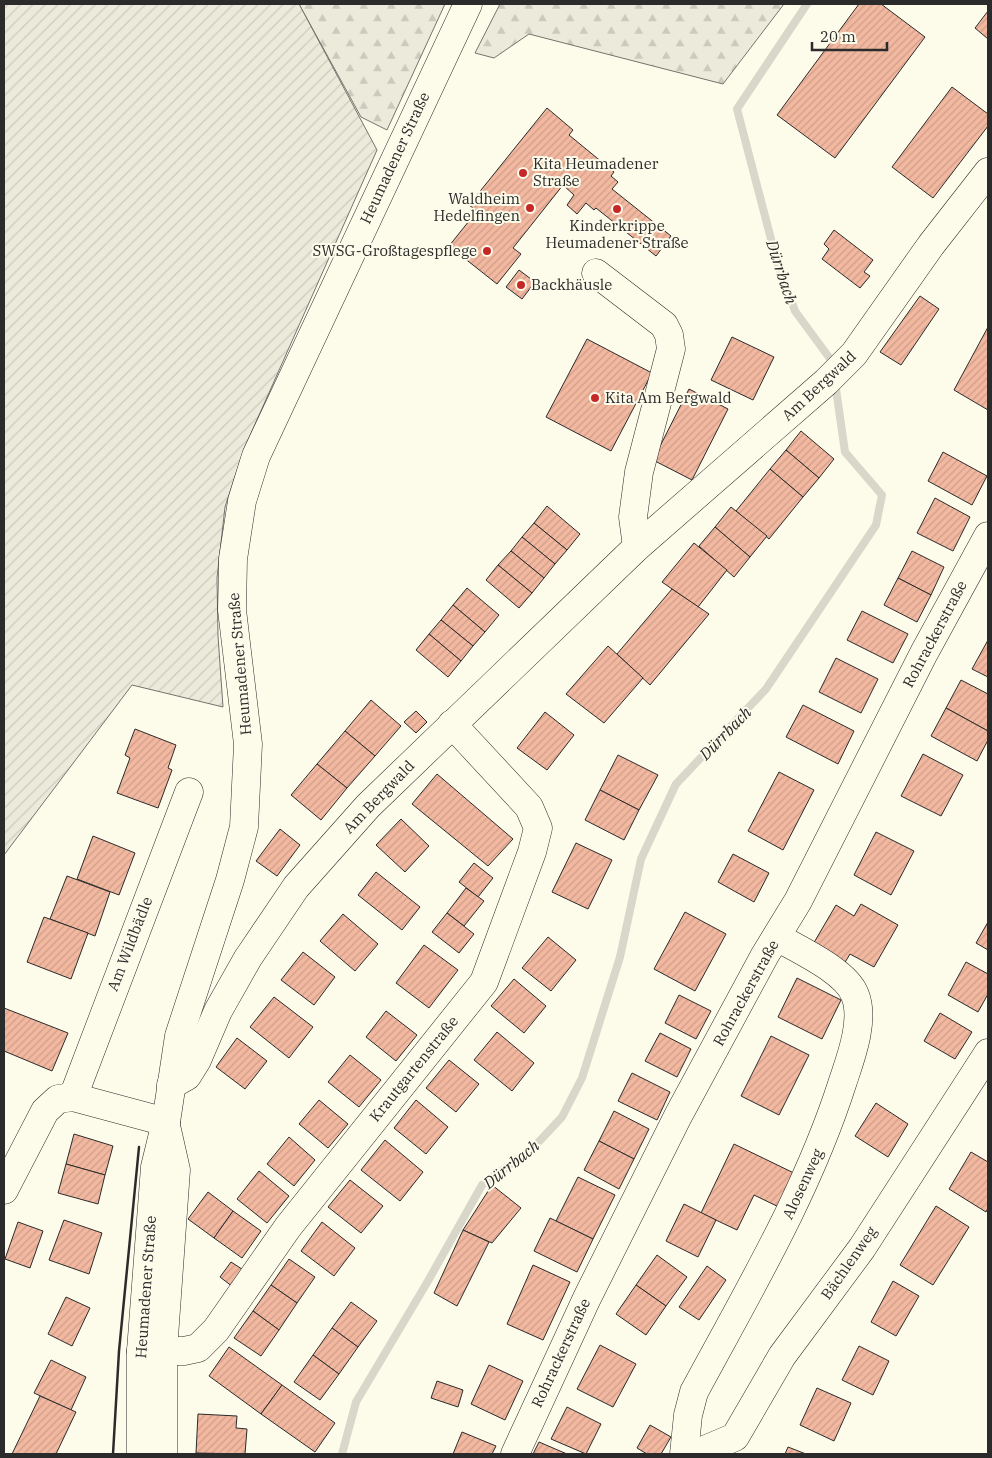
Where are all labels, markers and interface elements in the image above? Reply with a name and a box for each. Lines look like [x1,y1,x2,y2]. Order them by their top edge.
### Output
scale bar [812,20,887,52]
text: 20 m [820,27,856,46]
street label: Heumadener Straße [356,89,433,227]
place label: Kita Heumadener Straße [533,154,659,190]
marker: Kita Heumadener Straße [517,167,529,179]
place label: Waldheim Hedelfingen [434,189,520,225]
marker: Waldheim Hedelfingen [524,202,536,214]
marker: Kinderkrippe Heumadener Straße [611,203,623,215]
place label: Kinderkrippe Heumadener Straße [545,216,689,252]
water label: Dürrbach [762,236,802,307]
place label: SWSG-Großtagespflege [313,241,477,260]
marker: SWSG-Großtagespflege [481,245,493,257]
place label: Backhäusle [531,275,612,294]
marker: Backhäusle [515,279,527,291]
street label: Am Bergwald [778,347,860,425]
place label: Kita Am Bergwald [605,388,732,407]
marker: Kita Am Bergwald [589,392,601,404]
street label: Rohrackerstraße [898,577,971,691]
street label: Heumadener Straße [224,592,255,736]
water label: Dürrbach [694,702,755,765]
street label: Am Bergwald [339,756,418,837]
street label: Am Wildbädle [103,894,156,994]
street label: Rohrackerstraße [709,936,783,1049]
street label: Krautgartenstraße [365,1012,462,1125]
water label: Dürrbach [478,1135,543,1193]
street label: Alosenweg [778,1145,827,1222]
street label: Heumadener Straße [131,1215,160,1359]
street label: Bächlenweg [816,1222,881,1303]
street label: Rohrackerstraße [527,1295,594,1410]

